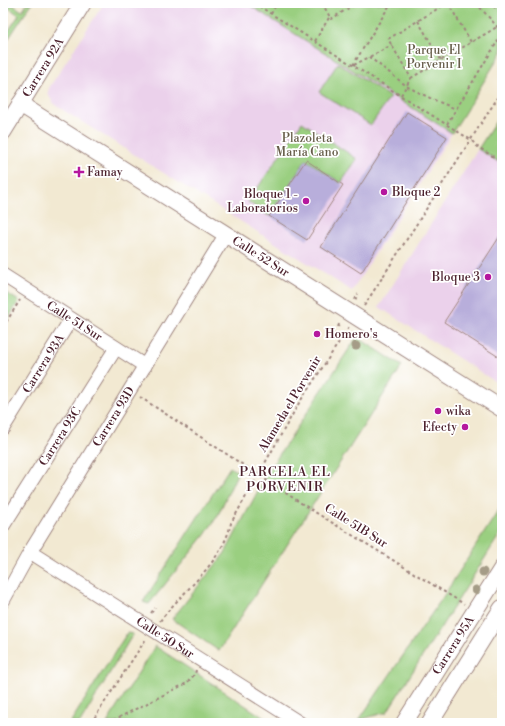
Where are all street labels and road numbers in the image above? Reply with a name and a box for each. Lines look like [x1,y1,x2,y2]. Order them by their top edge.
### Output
street label: Carrera 92A [19,34,67,100]
street label: Calle 52 Sur [229,233,292,280]
street label: Calle 51 Sur [44,297,105,344]
street label: Carrera 93A [19,331,68,396]
street label: Alameda el Porvenir [255,353,325,456]
street label: Carrera 93D [89,384,138,449]
street label: Carrera 93C [36,404,84,469]
street label: Calle 51B Sur [322,501,390,551]
street label: Carrera 95A [429,612,478,677]
street label: Calle 50 Sur [133,614,197,662]

